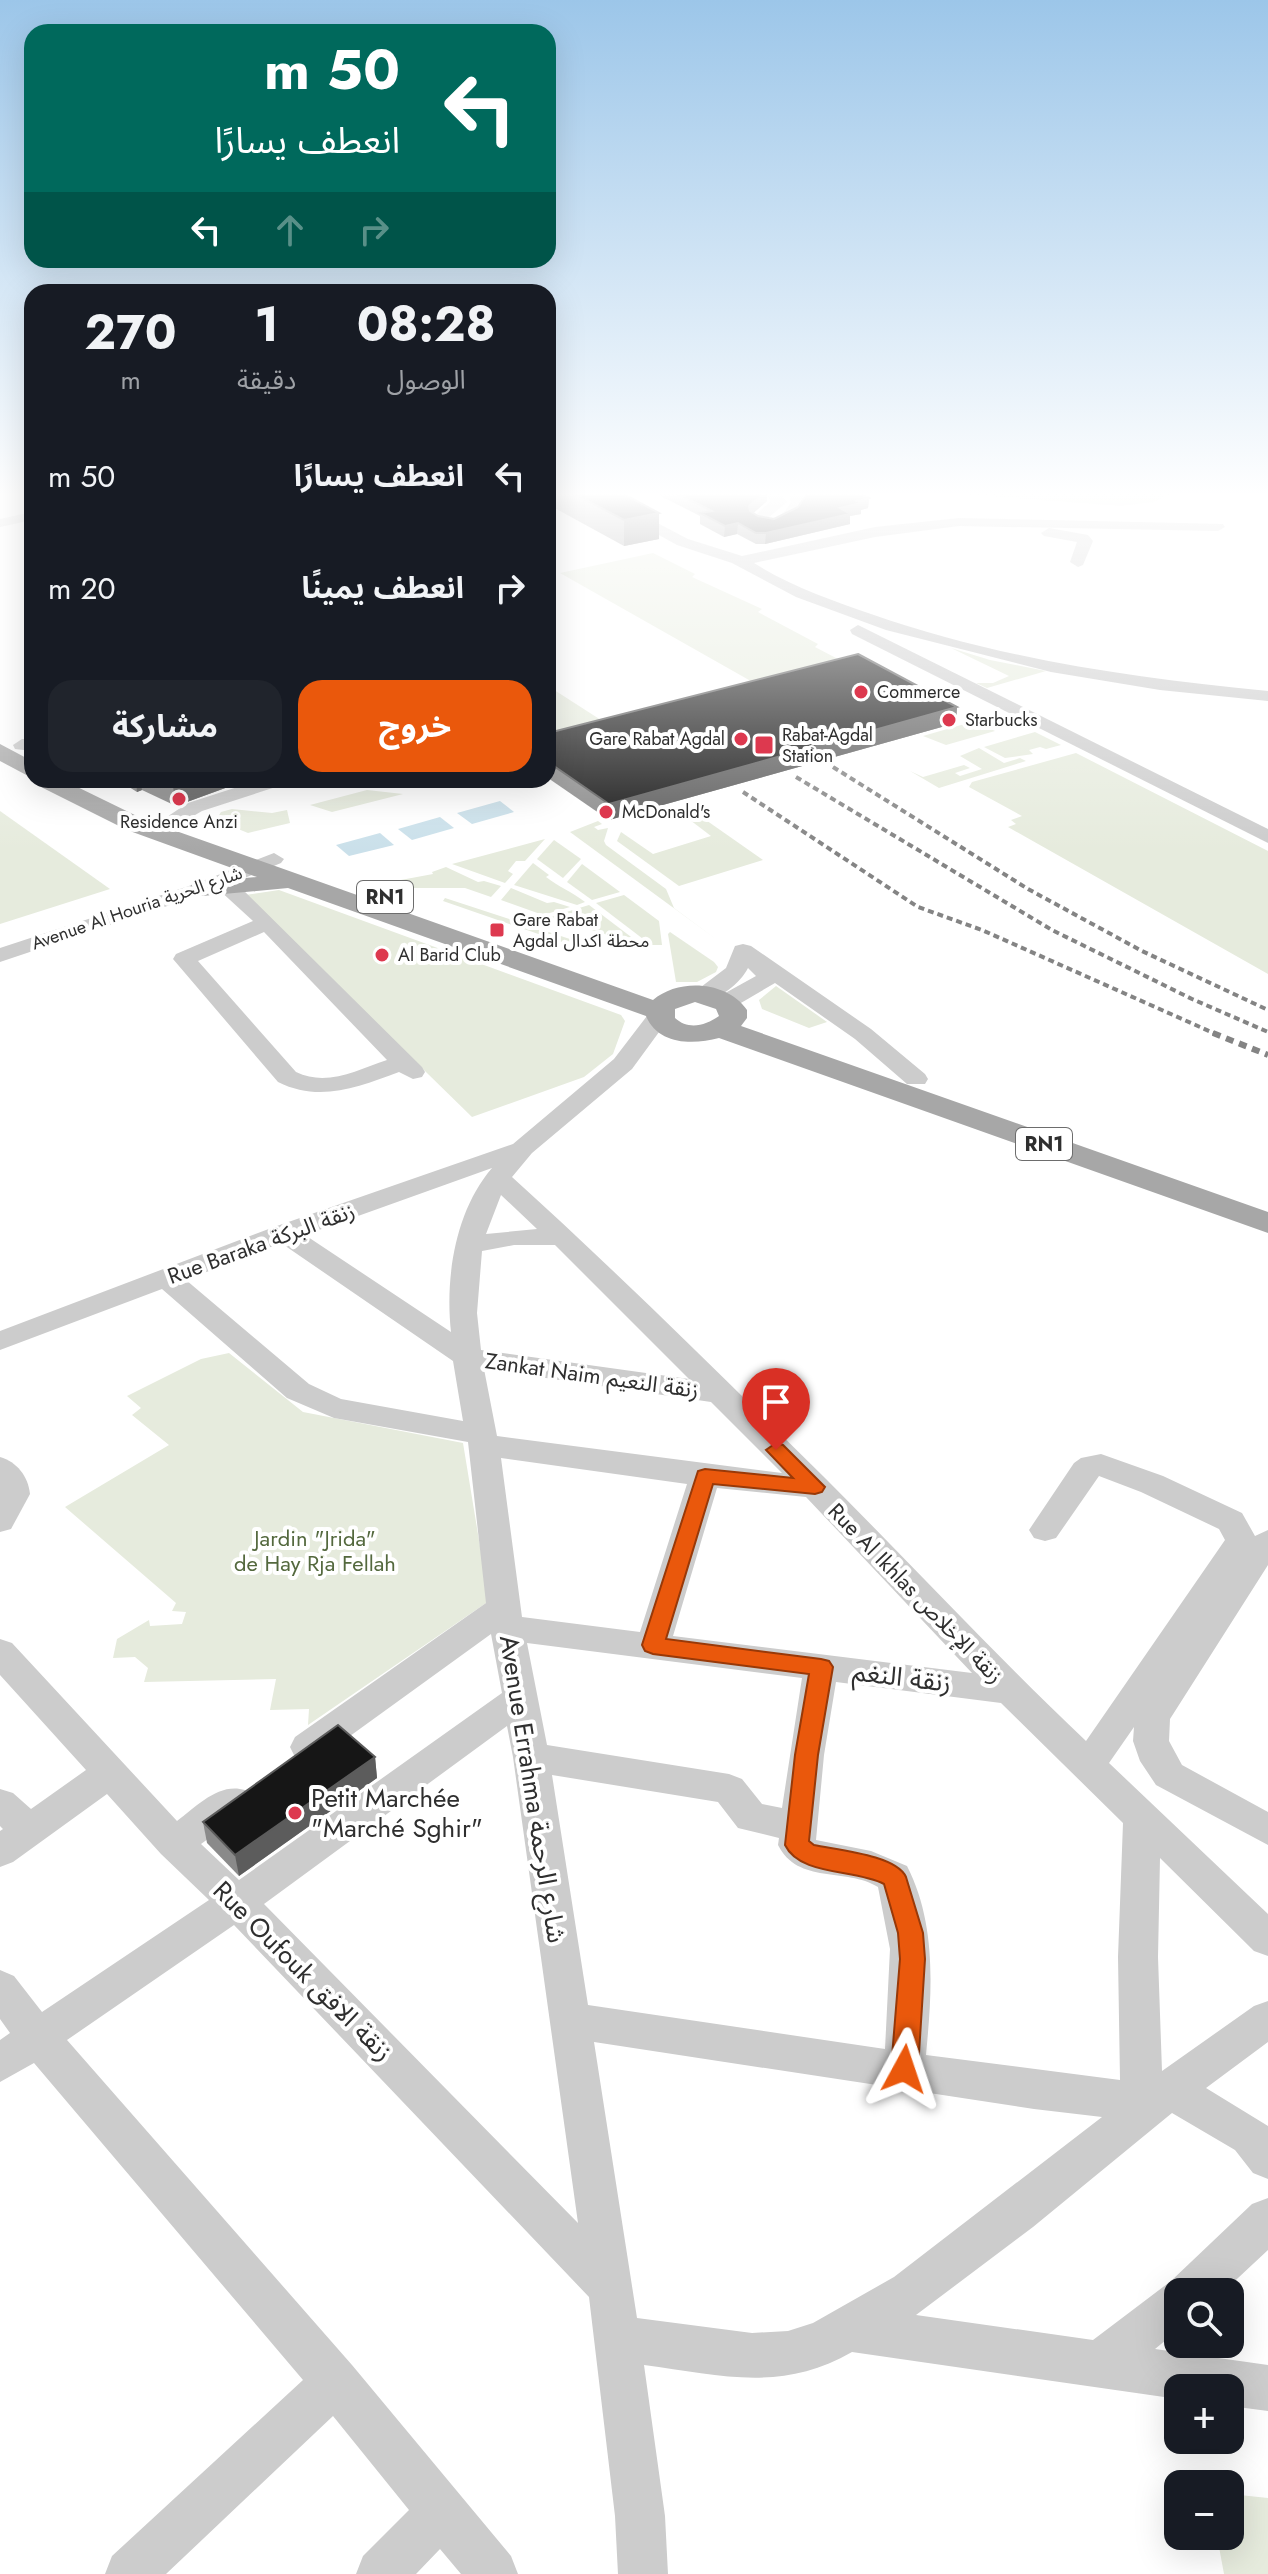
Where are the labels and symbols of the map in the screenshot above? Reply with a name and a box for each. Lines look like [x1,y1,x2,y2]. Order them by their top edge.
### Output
place label: Commerce [877,679,960,705]
marker: Commerce [852,683,870,701]
place label: Starbucks [965,707,1038,733]
marker: Starbucks [940,711,958,729]
place label: Rabat-Agdal Station [782,722,873,769]
place label: Gare Rabat Agdal [589,726,725,752]
marker: Gare Rabat Agdal [732,730,750,748]
marker: Rabat-Agdal Station [753,734,775,756]
marker: Residence Anzi [170,790,188,808]
place label: McDonald's [622,799,710,825]
marker: McDonald's [597,803,615,821]
place label: Residence Anzi [120,809,238,835]
street label: Avenue Al Houria شارع الحرية [28,860,246,957]
road number: RN1 [357,881,413,913]
place label: Gare Rabat Agdal محطة اكدال [513,907,650,954]
marker: Gare Rabat Agdal محطة اكدال [488,921,506,939]
place label: Al Barid Club [398,942,501,968]
marker: Al Barid Club [373,946,391,964]
road number: RN1 [1016,1128,1072,1160]
street label: Rue Baraka زنقة البركة [163,1194,359,1292]
street label: Zankat Naim زنقة النعيم [483,1344,701,1407]
pin [742,1368,810,1450]
street label: Rue Al Ikhlas زنقة الإخلاص [821,1496,1011,1690]
park label: Jardin "Jrida" de Hay Rja Fellah [234,1522,396,1579]
street label: Avenue Errahma شارع الرحمة [490,1632,576,1946]
street label: زنقة النغم [850,1652,953,1703]
place label: Petit Marchée "Marché Sghir" [311,1779,483,1847]
marker: Petit Marchée "Marché Sghir" [286,1804,304,1822]
street label: Rue Oufouk زنقة الافق [204,1872,402,2070]
position arrow [862,2027,946,2111]

